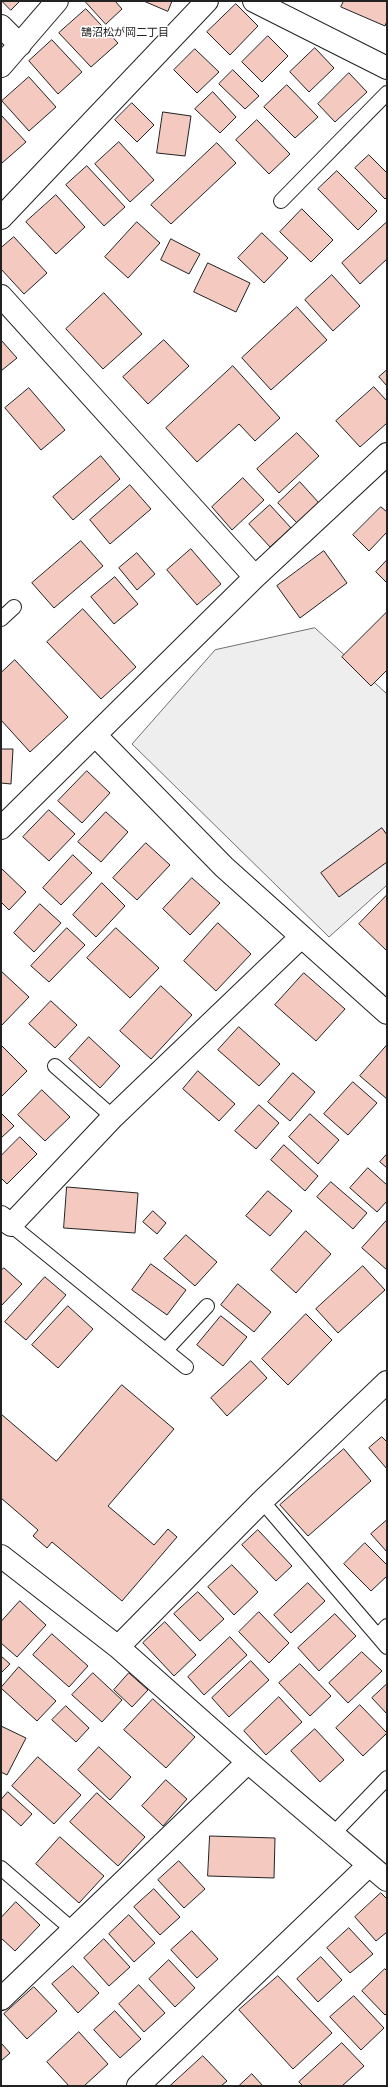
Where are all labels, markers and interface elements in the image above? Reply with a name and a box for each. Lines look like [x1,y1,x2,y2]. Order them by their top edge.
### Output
district label: 鵠沼松が岡二丁目 [81,26,169,40]

